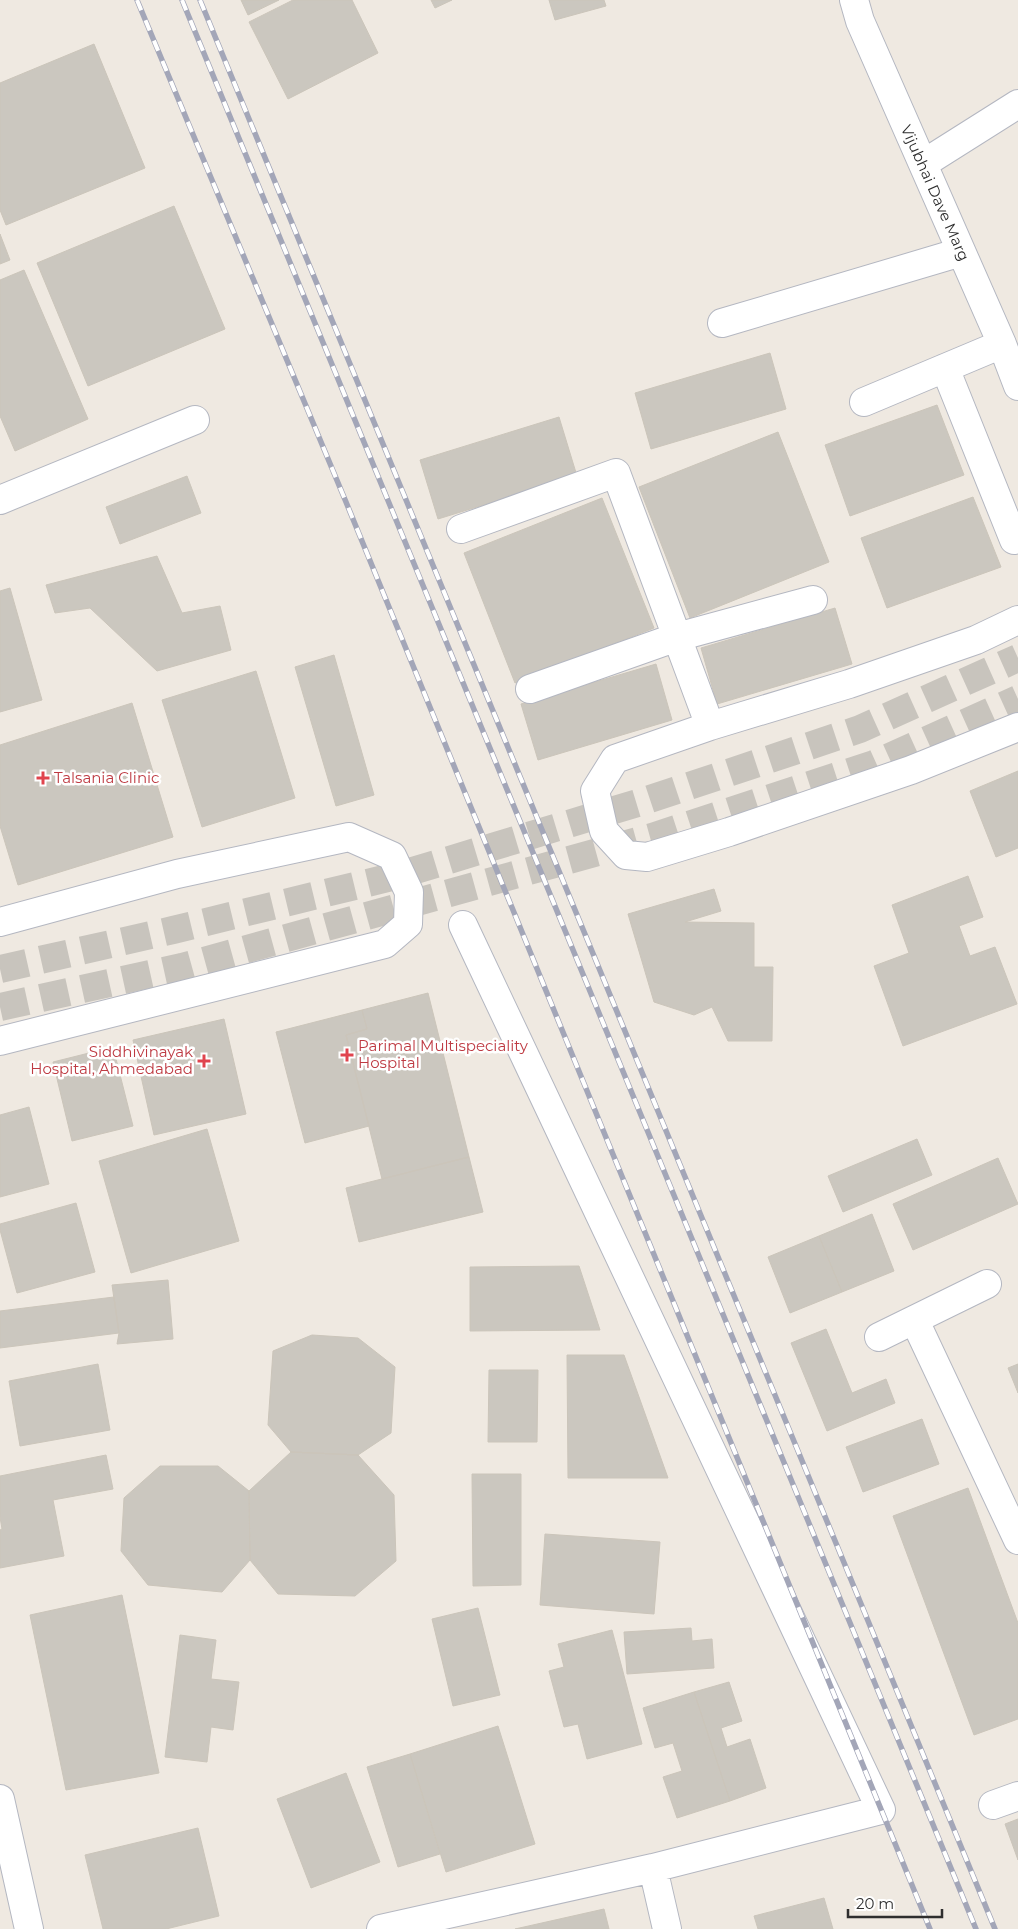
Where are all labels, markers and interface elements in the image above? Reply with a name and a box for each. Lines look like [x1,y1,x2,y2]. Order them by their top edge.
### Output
street label: Vijubhai Dave Marg [897,122,974,264]
place label: Talsania Clinic [54,768,160,787]
marker: Talsania Clinic [36,771,50,785]
place label: Parimal Multispeciality Hospital [358,1036,529,1072]
place label: Siddhivinayak Hospital, Ahmedabad [30,1042,193,1078]
marker: Parimal Multispeciality Hospital [340,1048,354,1062]
marker: Siddhivinayak Hospital, Ahmedabad [197,1054,211,1068]
scale bar [848,1886,942,1918]
text: 20 m [856,1894,894,1913]

